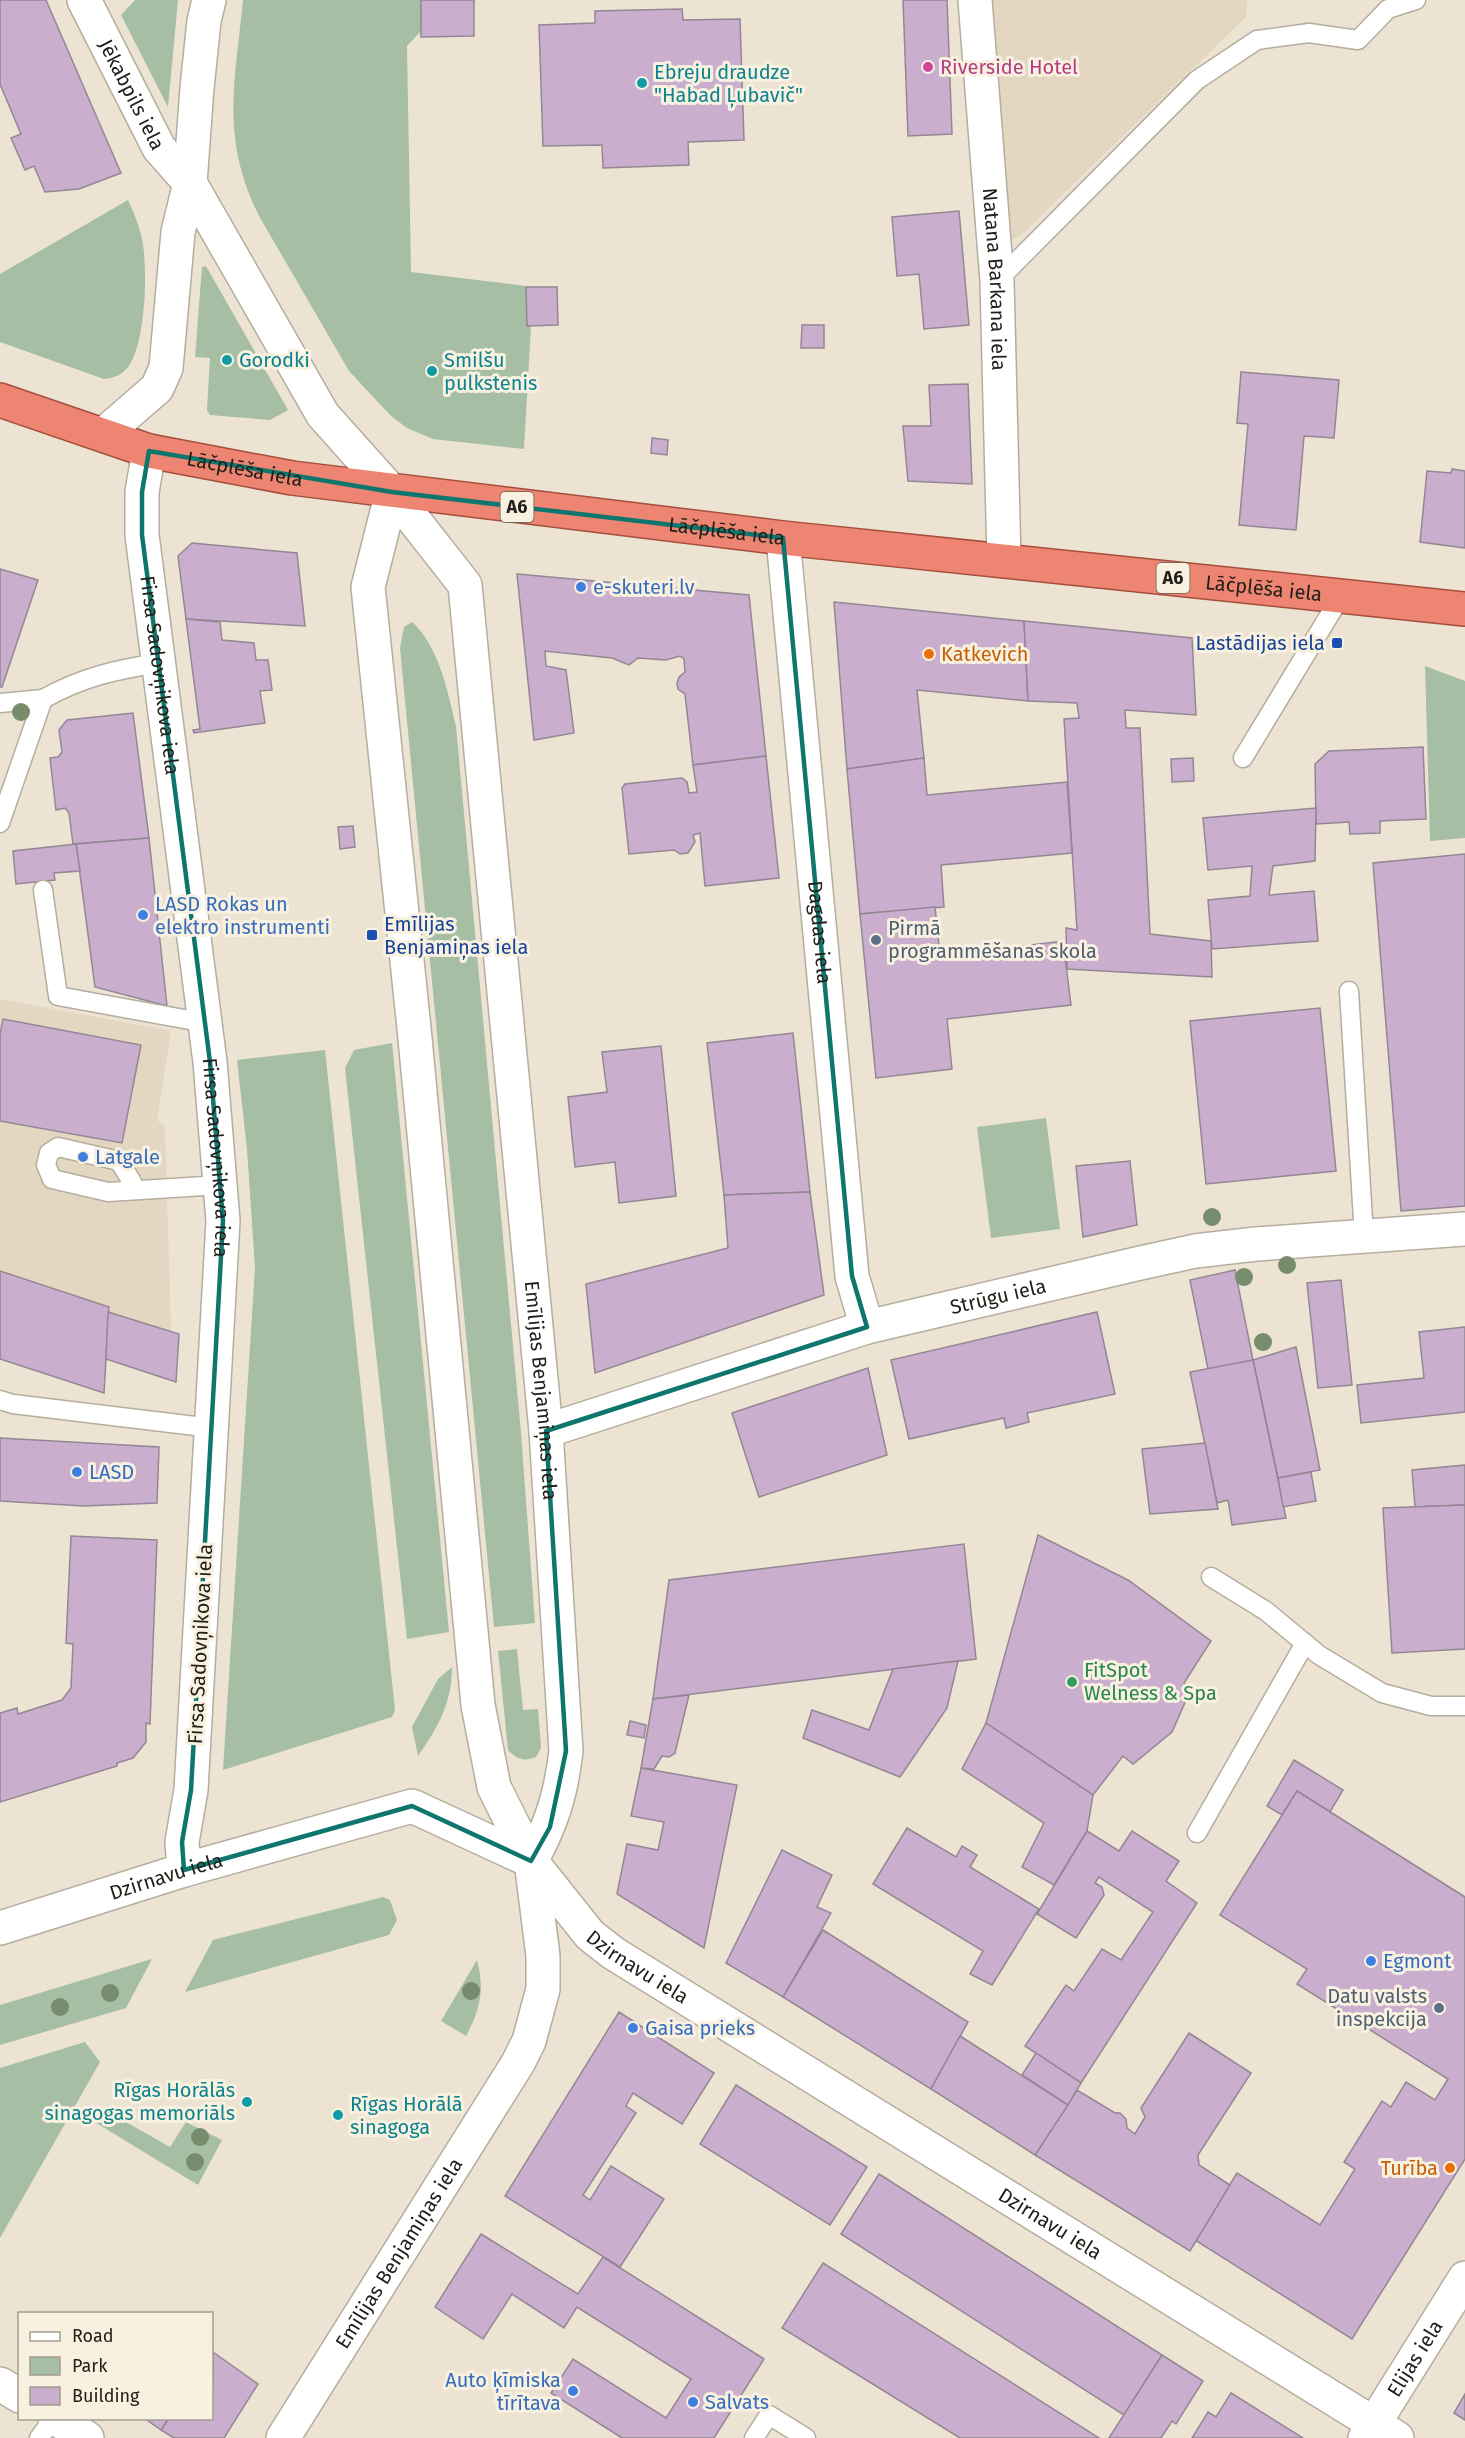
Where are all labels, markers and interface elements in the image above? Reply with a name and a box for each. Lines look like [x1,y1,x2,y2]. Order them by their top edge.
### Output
street label: Jēkabpils iela [94,35,170,154]
place label: Riverside Hotel [940,55,1078,79]
place label: Ebreju draudze "Habad Ļubavič" [654,60,803,108]
marker: Riverside Hotel [921,60,935,74]
marker: Ebreju draudze "Habad Ļubavič" [635,76,649,90]
street label: Natana Barkana iela [978,187,1011,371]
place label: Gorodki [239,348,310,372]
place label: Smilšu pulkstenis [444,348,537,395]
marker: Gorodki [220,353,234,367]
marker: Smilšu pulkstenis [425,364,439,378]
street label: Lāčplēša iela [185,446,304,491]
road number: A6 [500,492,534,522]
street label: Lāčplēša iela [667,512,786,550]
road number: A6 [1156,563,1190,593]
street label: Lāčplēša iela [1204,570,1323,606]
street label: Firsa Sadovņikova iela [135,574,185,776]
place label: e-skuteri.lv [593,575,695,599]
marker: e-skuteri.lv [574,580,588,594]
place label: Lastādijas iela [1196,631,1325,655]
marker: Lastādijas iela [1330,636,1344,650]
place label: Katkevich [941,642,1028,666]
marker: Katkevich [922,647,936,661]
street label: Dagdas iela [803,879,837,985]
place label: LASD Rokas un elektro instrumenti [155,892,330,939]
marker: LASD Rokas un elektro instrumenti [136,908,150,922]
place label: Emīlijas Benjamiņas iela [384,912,528,960]
place label: Pirmā programmēšanas skola [888,916,1097,963]
marker: Emīlijas Benjamiņas iela [365,928,379,942]
marker: Pirmā programmēšanas skola [869,933,883,947]
street label: Firsa Sadovņikova iela [198,1057,235,1258]
place label: Latgale [95,1145,160,1169]
marker: Latgale [76,1150,90,1164]
street label: Strūgu iela [948,1273,1048,1319]
street label: Emīlijas Benjamiņas iela [520,1279,562,1501]
place label: LASD [89,1460,134,1484]
marker: LASD [70,1465,84,1479]
street label: Firsa Sadovņikova iela [183,1543,218,1745]
place label: FitSpot Welness & Spa [1084,1658,1217,1705]
marker: FitSpot Welness & Spa [1065,1675,1079,1689]
street label: Dzirnavu iela [106,1848,225,1905]
street label: Dzirnavu iela [582,1925,693,2009]
place label: Egmont [1383,1949,1452,1973]
marker: Egmont [1364,1954,1378,1968]
place label: Datu valsts inspekcija [1327,1984,1427,2031]
marker: Datu valsts inspekcija [1432,2001,1446,2015]
place label: Gaisa prieks [645,2016,755,2040]
marker: Gaisa prieks [626,2021,640,2035]
place label: Rīgas Horālās sinagogas memoriāls [44,2078,235,2125]
place label: Rīgas Horālā sinagoga [350,2092,463,2139]
marker: Rīgas Horālās sinagogas memoriāls [240,2095,254,2109]
marker: Rīgas Horālā sinagoga [331,2108,345,2122]
street label: Emīlijas Benjamiņas iela [330,2154,467,2353]
place label: Turība [1381,2156,1438,2180]
marker: Turība [1443,2161,1457,2175]
street label: Dzirnavu iela [994,2182,1106,2265]
legend [18,2312,213,2420]
street label: Elijas iela [1382,2315,1448,2401]
text: Road [72,2325,114,2347]
text: Park [72,2355,108,2377]
place label: Auto ķīmiska tīrītava [445,2368,561,2415]
marker: Auto ķīmiska tīrītava [566,2384,580,2398]
text: Building [72,2385,140,2407]
place label: Salvats [705,2390,769,2414]
marker: Salvats [686,2395,700,2409]

